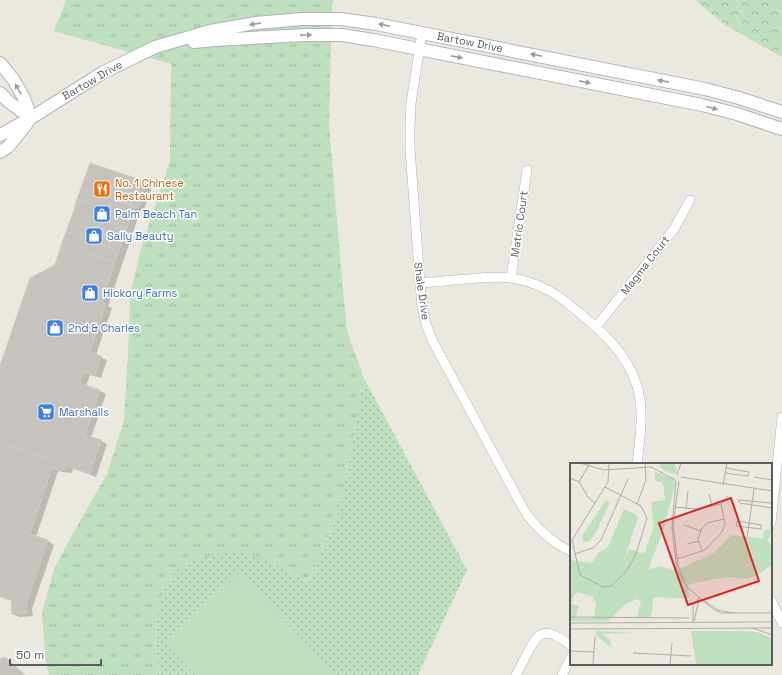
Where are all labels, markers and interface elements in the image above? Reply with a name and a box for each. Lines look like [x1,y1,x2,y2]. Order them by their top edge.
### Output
one-way arrow [249,21,261,27]
one-way arrow [378,22,390,28]
street label: Bartow Drive [436,29,504,55]
one-way arrow [300,32,313,38]
one-way arrow [529,52,542,58]
one-way arrow [451,54,464,60]
street label: Bartow Drive [59,57,125,103]
one-way arrow [657,78,669,84]
one-way arrow [579,79,591,85]
one-way arrow [15,83,22,95]
one-way arrow [706,105,719,111]
place label: No. 1 Chinese Restaurant [115,176,184,203]
restaurant icon: No. 1 Chinese Restaurant [92,179,112,199]
street label: Matric Court [507,190,531,258]
shop icon: Palm Beach Tan [92,204,112,224]
place label: Palm Beach Tan [115,207,197,221]
shop icon: Sally Beauty [84,226,104,246]
place label: Sally Beauty [107,229,174,243]
street label: Magma Court [618,233,672,297]
street label: Shale Drive [411,261,433,321]
shop icon: Hickory Farms [80,283,100,303]
place label: Hickory Farms [103,286,177,300]
shop icon: 2nd & Charles [45,318,65,338]
place label: 2nd & Charles [68,321,140,335]
supermarket icon: Marshalls [36,402,56,422]
place label: Marshalls [59,405,109,419]
inset map [570,463,772,665]
scale bar [10,641,101,667]
text: 50 m [16,647,44,663]

